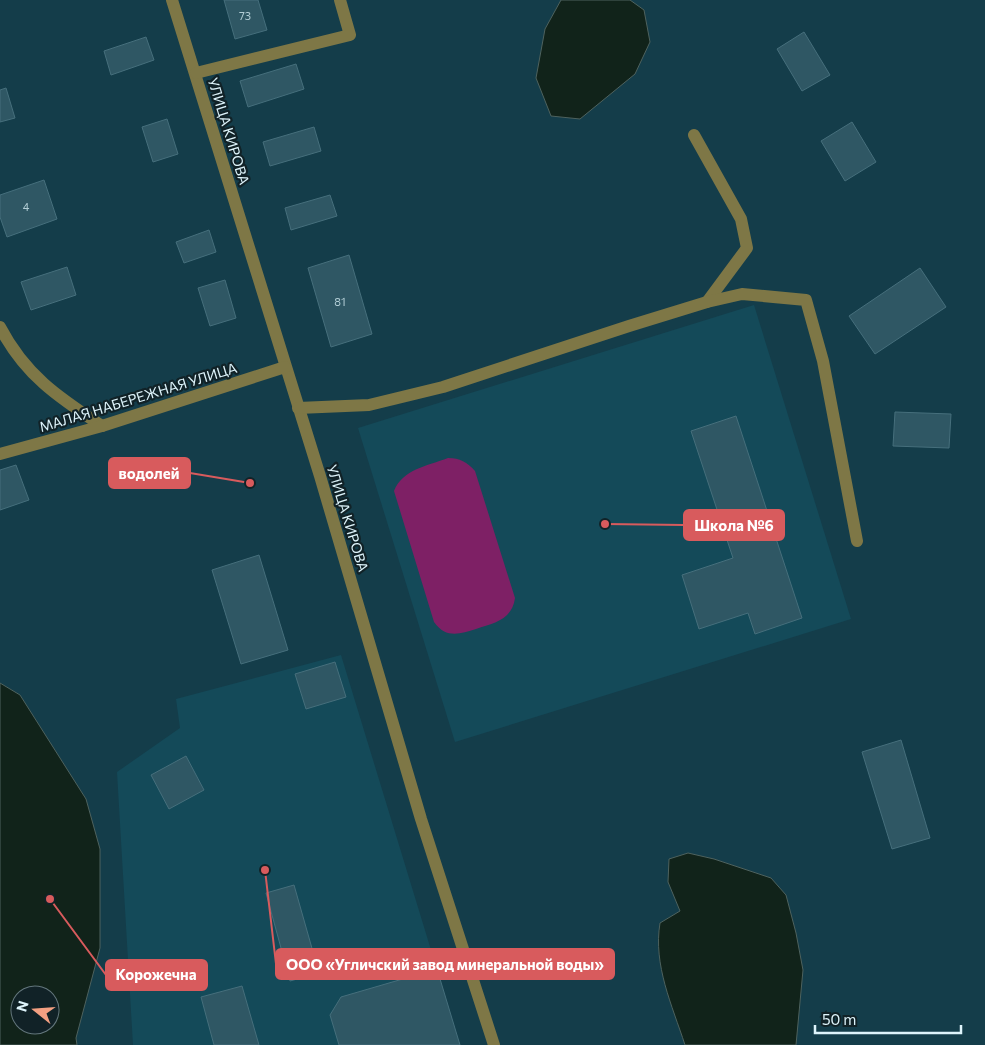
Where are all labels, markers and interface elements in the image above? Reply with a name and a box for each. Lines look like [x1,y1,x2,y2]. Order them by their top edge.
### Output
house number: 73 [239,9,251,22]
street label: УЛИЦА КИРОВА [205,75,253,187]
house number: 4 [23,200,30,213]
house number: 81 [334,295,346,308]
street label: МАЛАЯ НАБЕРЕЖНАЯ УЛИЦА [37,359,239,435]
callout: водолей [109,458,190,488]
street label: УЛИЦА КИРОВА [324,462,372,574]
text: водолей [119,464,179,482]
callout: Школа №6 [684,510,784,540]
text: Школа №6 [694,516,774,534]
callout: ООО «Угличский завод минеральной воды» [276,949,614,979]
text: ООО «Угличский завод минеральной воды» [286,955,604,973]
callout: Корожечна [106,960,207,990]
text: Корожечна [115,965,197,983]
north arrow [10,985,60,1035]
text: N [12,999,32,1014]
scale bar [815,1002,961,1034]
text: 50 m [822,1010,856,1028]

